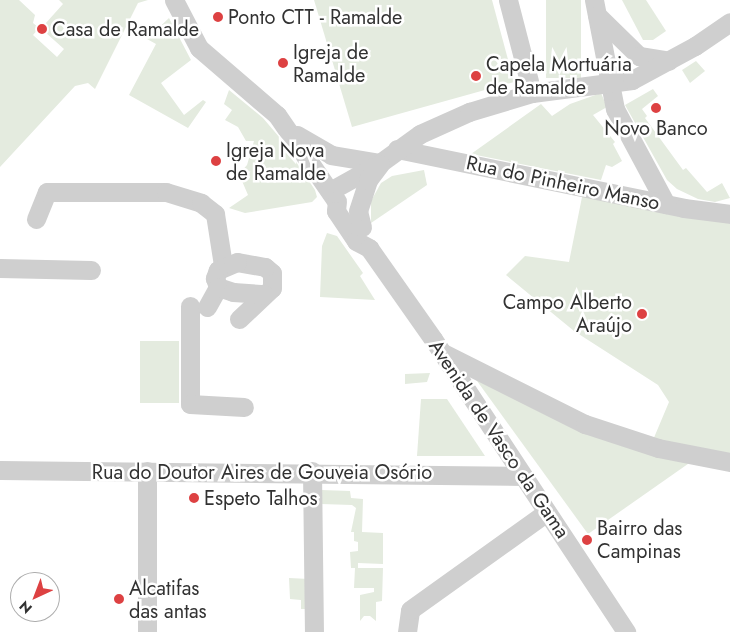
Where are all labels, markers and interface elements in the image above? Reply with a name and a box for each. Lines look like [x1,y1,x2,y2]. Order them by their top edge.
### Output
place label: Ponto CTT - Ramalde [228,5,402,29]
marker: Ponto CTT - Ramalde [212,11,224,23]
place label: Casa de Ramalde [52,17,199,41]
marker: Casa de Ramalde [36,23,48,35]
place label: Igreja de Ramalde [293,40,368,87]
place label: Capela Mortuária de Ramalde [486,52,632,99]
marker: Igreja de Ramalde [277,57,289,69]
marker: Capela Mortuária de Ramalde [470,70,482,82]
marker: Novo Banco [650,102,662,114]
place label: Novo Banco [604,116,708,140]
place label: Igreja Nova de Ramalde [226,138,326,185]
street label: Rua do Pinheiro Manso [464,151,662,215]
marker: Igreja Nova de Ramalde [210,155,222,167]
place label: Campo Alberto Araújo [503,290,632,337]
marker: Campo Alberto Araújo [636,308,648,320]
street label: Avenida de Vasco da Gama [424,335,574,543]
street label: Rua do Doutor Aires de Gouveia Osório [92,460,432,484]
place label: Espeto Talhos [204,486,317,510]
marker: Espeto Talhos [188,492,200,504]
place label: Bairro das Campinas [597,516,682,563]
marker: Bairro das Campinas [581,534,593,546]
north arrow [10,572,60,622]
place label: Alcatifas das antas [129,576,207,623]
marker: Alcatifas das antas [113,593,125,605]
text: N [15,596,36,618]

